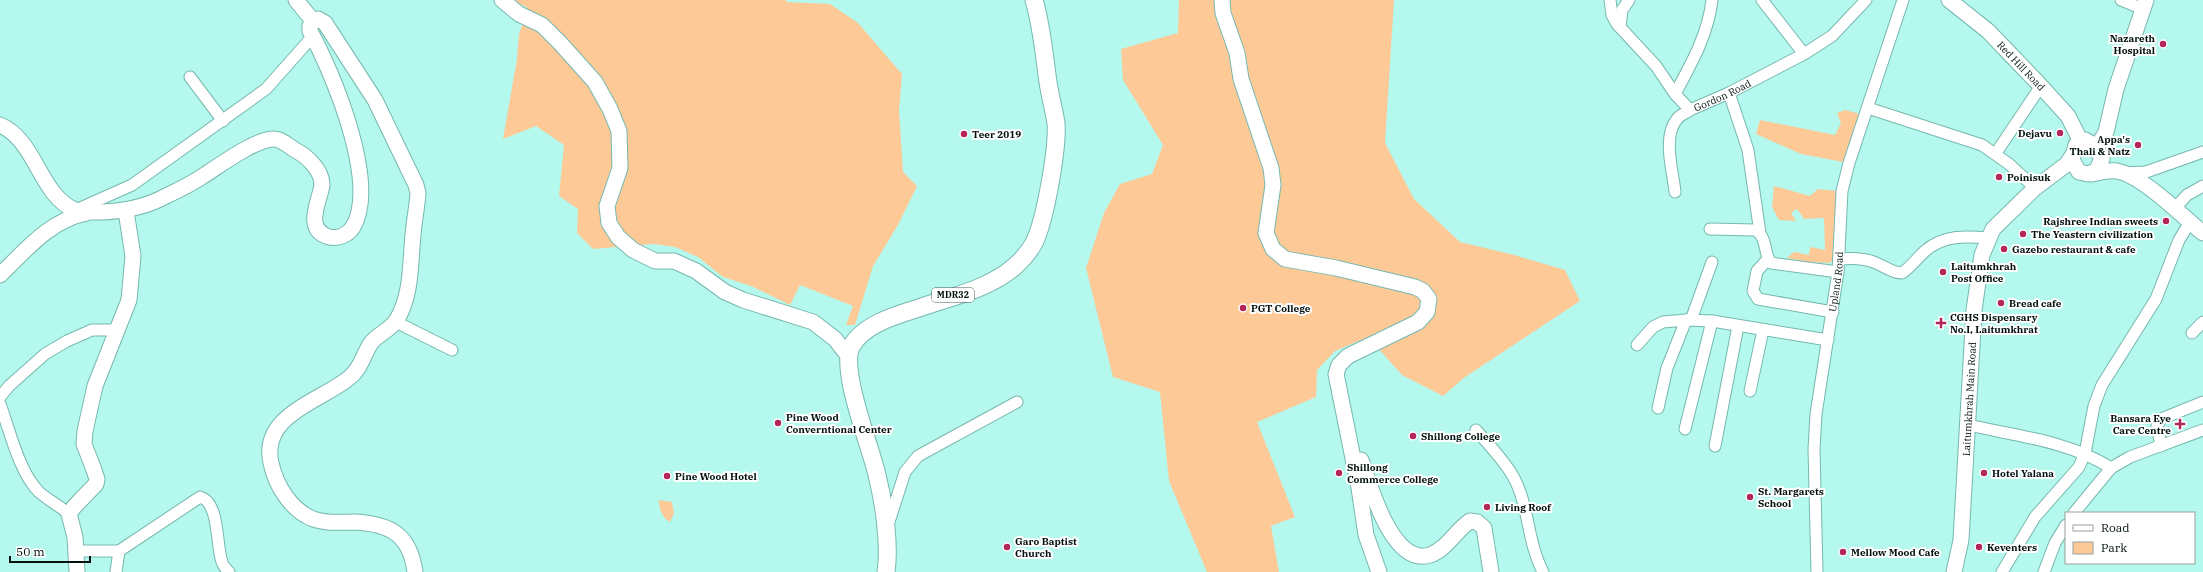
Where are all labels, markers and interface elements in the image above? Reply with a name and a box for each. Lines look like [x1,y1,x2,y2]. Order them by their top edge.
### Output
place label: Nazareth Hospital [2110,32,2155,57]
street label: Red Hill Road [1994,39,2048,94]
marker: Nazareth Hospital [2158,39,2168,49]
street label: Gordon Road [1692,77,1753,115]
place label: Dejavu [2018,127,2053,140]
place label: Teer 2019 [972,128,1021,141]
marker: Dejavu [2055,128,2065,138]
marker: Teer 2019 [959,129,969,139]
place label: Appa's Thali & Natz [2069,133,2130,158]
marker: Appa's Thali & Natz [2133,140,2143,150]
place label: Poinisuk [2007,171,2051,184]
marker: Poinisuk [1994,172,2004,182]
place label: Rajshree Indian sweets [2043,215,2158,228]
marker: Rajshree Indian sweets [2161,216,2171,226]
place label: The Yeastern civilization [2031,228,2154,241]
marker: The Yeastern civilization [2018,229,2028,239]
place label: Gazebo restaurant & cafe [2012,243,2136,256]
marker: Gazebo restaurant & cafe [1999,244,2009,254]
street label: Upland Road [1826,251,1846,313]
place label: Laitumkhrah Post Office [1951,260,2017,285]
marker: Laitumkhrah Post Office [1938,267,1948,277]
road number: MDR32 [932,288,974,302]
place label: Bread cafe [2009,297,2062,310]
marker: Bread cafe [1996,298,2006,308]
place label: PGT College [1251,302,1311,315]
marker: PGT College [1238,303,1248,313]
place label: CGHS Dispensary No.I, Laitumkhrat [1950,311,2038,336]
marker: CGHS Dispensary No.I, Laitumkhrat [1935,317,1947,329]
street label: Laitumkhrah Main Road [1960,342,1979,456]
place label: Pine Wood Converntional Center [786,411,892,436]
place label: Bansara Eye Care Centre [2110,412,2171,437]
marker: Pine Wood Converntional Center [773,418,783,428]
marker: Bansara Eye Care Centre [2174,418,2186,430]
place label: Shillong College [1421,430,1500,443]
marker: Shillong College [1408,431,1418,441]
place label: Shillong Commerce College [1347,461,1439,486]
place label: Hotel Yalana [1992,467,2054,480]
marker: Shillong Commerce College [1334,468,1344,478]
marker: Hotel Yalana [1979,468,1989,478]
place label: Pine Wood Hotel [675,470,757,483]
marker: Pine Wood Hotel [662,471,672,481]
place label: St. Margarets School [1758,485,1824,510]
marker: St. Margarets School [1745,492,1755,502]
place label: Living Roof [1495,501,1552,514]
marker: Living Roof [1482,502,1492,512]
legend [2065,512,2195,564]
text: Road [2101,520,2130,535]
place label: Garo Baptist Church [1015,535,1077,560]
scale bar [10,538,90,564]
text: Park [2101,540,2127,555]
place label: Keventers [1987,541,2037,554]
marker: Garo Baptist Church [1002,542,1012,552]
marker: Keventers [1974,542,1984,552]
text: 50 m [16,544,45,559]
place label: Mellow Mood Cafe [1851,546,1940,559]
marker: Mellow Mood Cafe [1838,547,1848,557]

